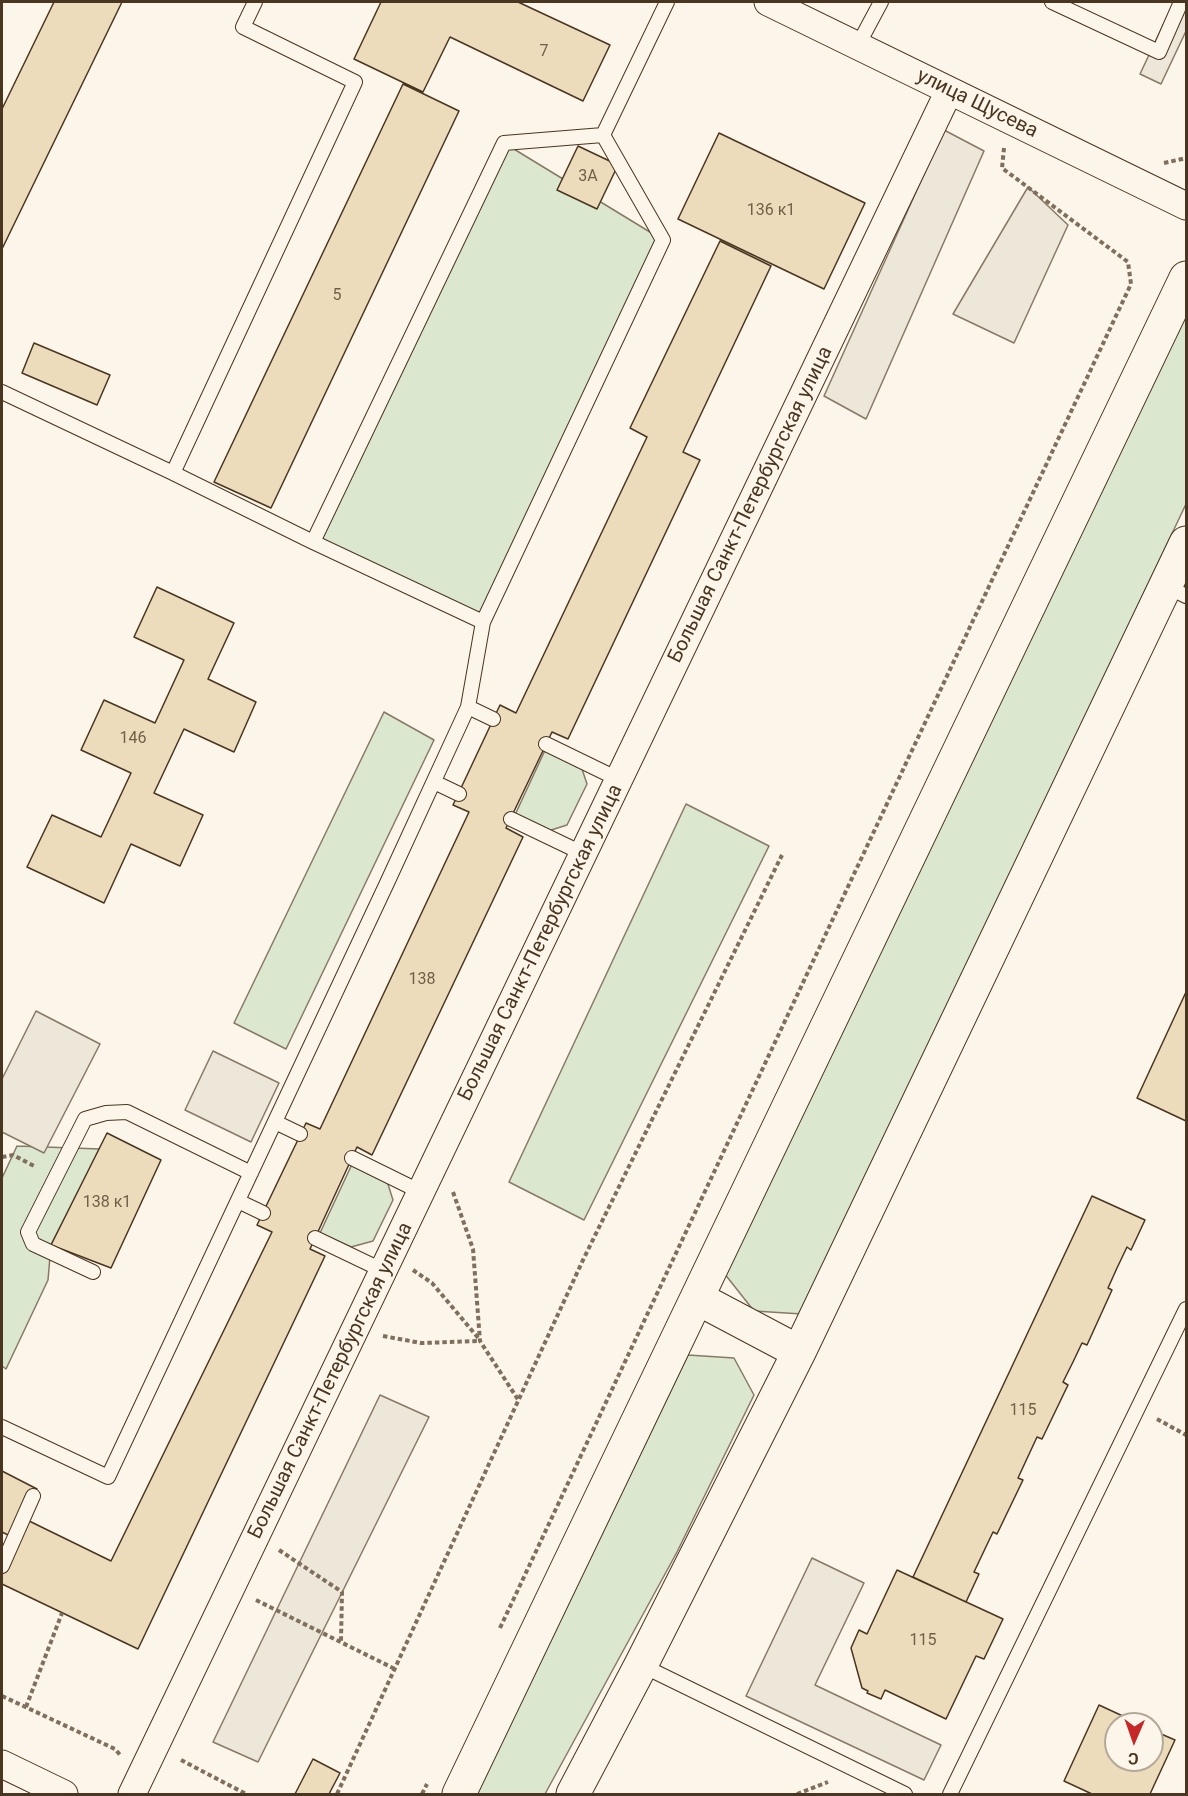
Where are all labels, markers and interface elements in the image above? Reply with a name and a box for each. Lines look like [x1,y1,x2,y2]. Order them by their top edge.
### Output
house number: 7 [540,42,548,62]
street label: улица Щусева [912,64,1042,144]
house number: 3А [578,167,598,187]
house number: 136 к1 [747,201,795,221]
house number: 5 [333,286,341,306]
street label: Большая Санкт-Петербургская улица [664,343,838,667]
house number: 146 [120,729,146,749]
street label: Большая Санкт-Петербургская улица [454,781,628,1105]
house number: 138 [409,970,435,990]
house number: 138 к1 [83,1193,131,1213]
street label: Большая Санкт-Петербургская улица [244,1219,418,1543]
house number: 115 [1010,1401,1036,1421]
house number: 115 [910,1631,936,1651]
north arrow [1104,1712,1164,1772]
text: С [1128,1749,1139,1768]

